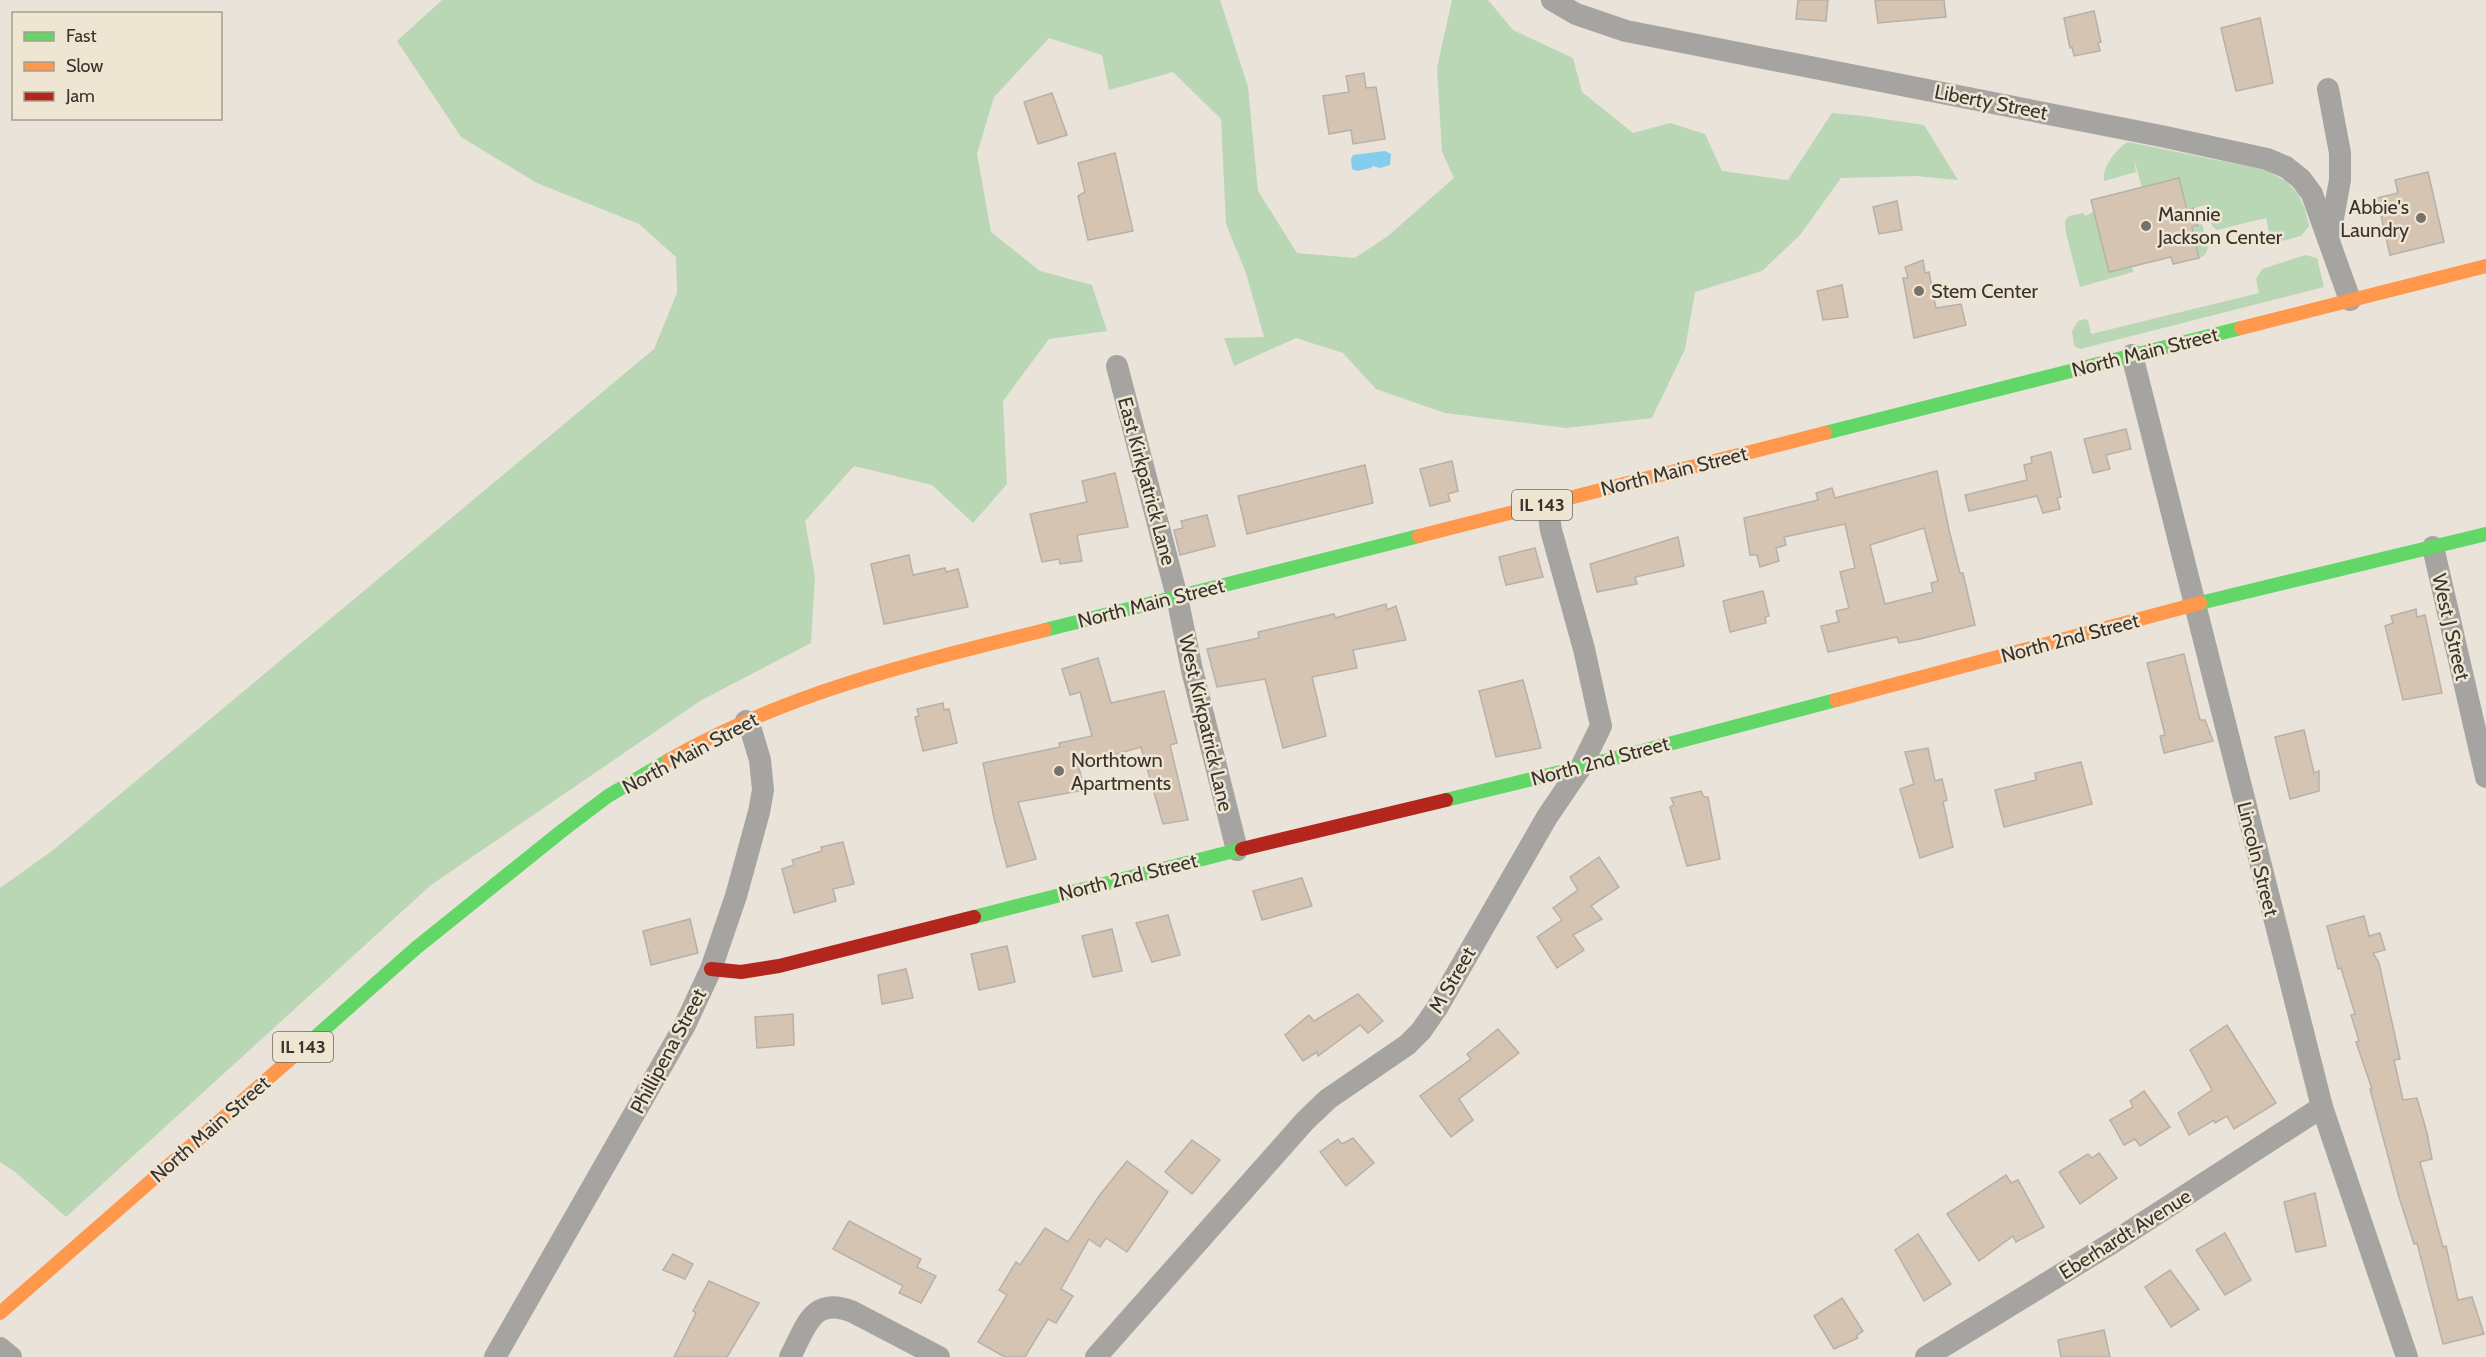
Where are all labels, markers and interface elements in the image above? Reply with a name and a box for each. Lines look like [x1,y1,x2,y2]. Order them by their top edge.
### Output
legend [12,12,222,120]
text: Fast [66,25,97,47]
text: Slow [66,55,103,77]
street label: Liberty Street [1932,79,2050,125]
text: Jam [65,85,95,107]
place label: Abbie's Laundry [2340,195,2409,242]
place label: Mannie Jackson Center [2157,202,2283,249]
marker: Abbie's Laundry [2414,211,2428,225]
marker: Mannie Jackson Center [2139,219,2153,233]
place label: Stem Center [1931,279,2039,303]
marker: Stem Center [1912,284,1926,298]
street label: North Main Street [2069,322,2221,382]
street label: East Kirkpatrick Lane [1113,394,1181,568]
street label: North Main Street [1598,441,1750,501]
road number: IL 143 [1512,490,1572,520]
street label: West J Street [2427,571,2475,683]
street label: North Main Street [1075,573,1227,633]
street label: North 2nd Street [1998,608,2142,668]
street label: West Kirkpatrick Lane [1174,632,1238,814]
street label: North Main Street [618,707,762,799]
street label: North 2nd Street [1528,731,1672,791]
place label: Northtown Apartments [1071,748,1171,795]
marker: Northtown Apartments [1052,764,1066,778]
street label: Lincoln Street [2232,799,2284,919]
street label: North 2nd Street [1056,848,1200,906]
street label: M Street [1424,943,1481,1017]
street label: Phillipena Street [625,984,711,1118]
road number: IL 143 [273,1032,333,1062]
street label: North Main Street [145,1070,275,1187]
street label: Eberhardt Avenue [2055,1184,2195,1284]

